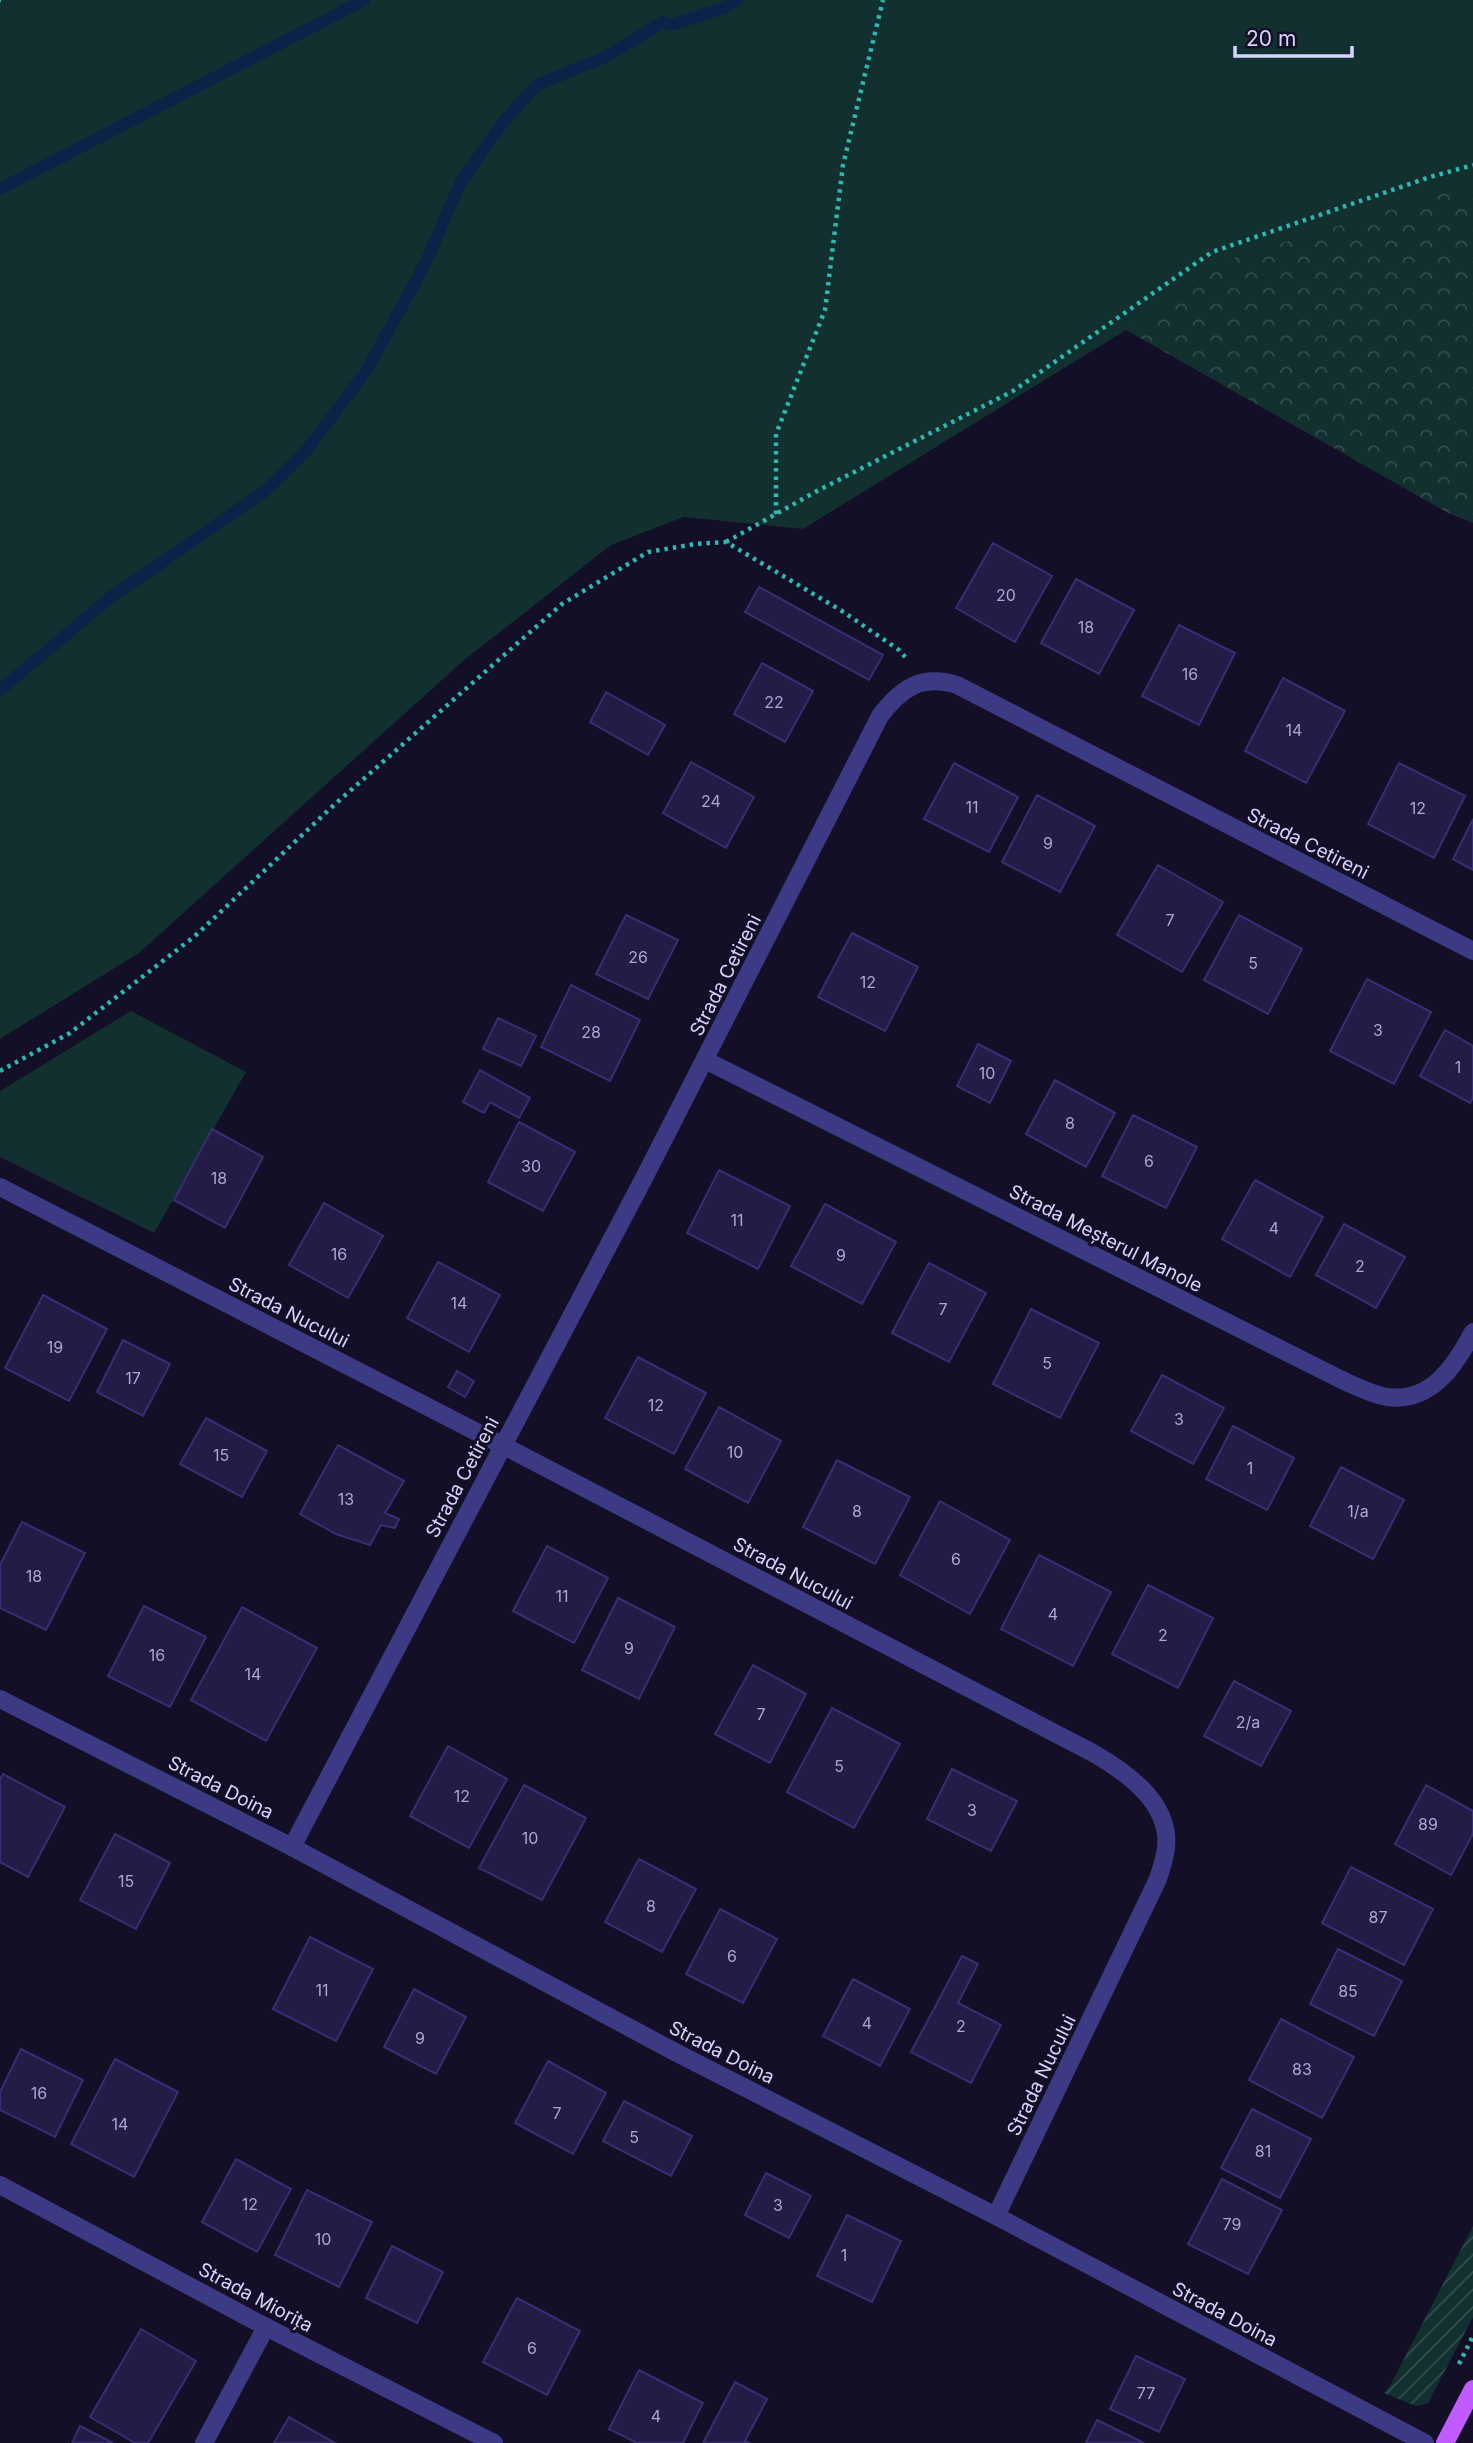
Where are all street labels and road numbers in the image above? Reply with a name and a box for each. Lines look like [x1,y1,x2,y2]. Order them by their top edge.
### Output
street label: Strada Cetireni [1243,803,1372,884]
street label: Strada Cetireni [685,911,766,1040]
street label: Strada Meșterul Manole [1005,1180,1206,1297]
street label: Strada Nucului [225,1272,353,1353]
street label: Strada Cetireni [421,1413,504,1542]
street label: Strada Nucului [729,1532,856,1615]
street label: Strada Doina [164,1751,277,1824]
street label: Strada Nucului [1002,2011,1081,2140]
street label: Strada Doina [665,2016,778,2089]
street label: Strada Miorița [195,2258,317,2337]
street label: Strada Doina [1168,2277,1281,2352]

